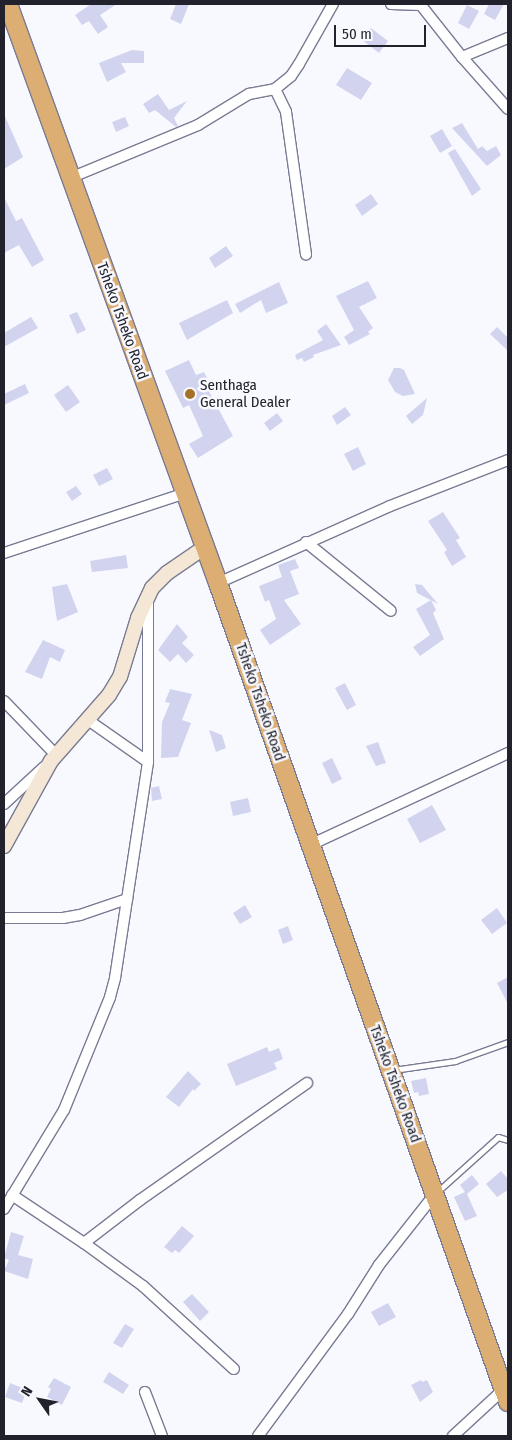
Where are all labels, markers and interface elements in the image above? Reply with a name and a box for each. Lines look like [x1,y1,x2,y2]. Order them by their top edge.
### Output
scale bar [337,15,430,47]
text: 50 m [342,25,372,43]
street label: Tsheko Tsheko Road [92,260,152,382]
place label: Senthaga General Dealer [200,376,290,411]
marker: Senthaga General Dealer [184,388,196,400]
street label: Tsheko Tsheko Road [231,641,289,763]
street label: Tsheko Tsheko Road [365,1023,425,1145]
north arrow [15,1375,65,1425]
text: N [18,1383,36,1400]

